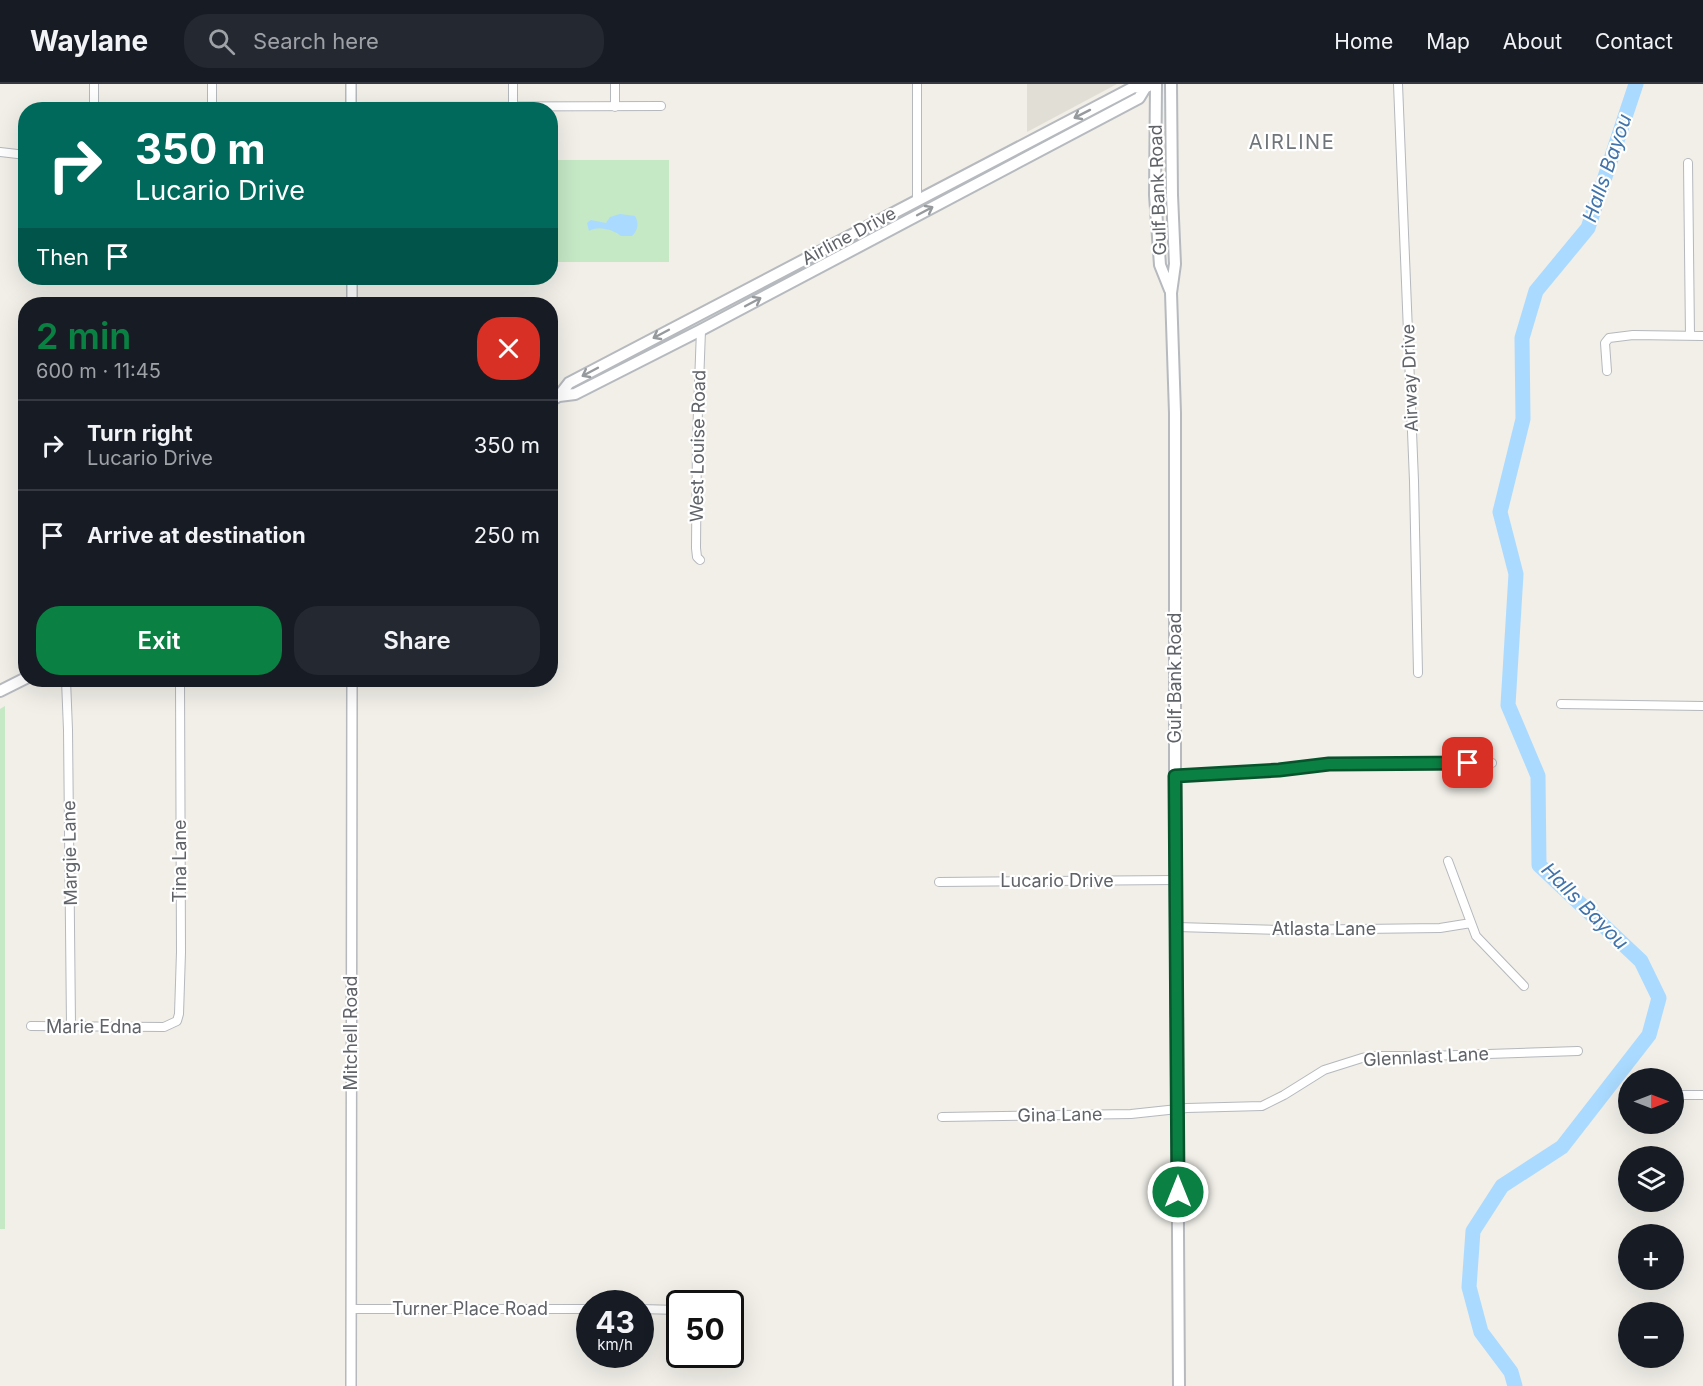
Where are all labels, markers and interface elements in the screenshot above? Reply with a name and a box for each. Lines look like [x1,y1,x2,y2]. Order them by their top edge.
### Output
search box [184,14,604,68]
text: Waylane [30,24,148,58]
icon: search [205,25,238,58]
text: Search here [253,28,379,54]
text: Home [1334,29,1393,54]
text: Map [1426,29,1470,54]
text: About [1503,29,1562,54]
text: Contact [1595,29,1673,54]
one-way arrow [1074,109,1092,120]
water label: Halls Bayou [1577,111,1637,225]
text: 350 m [135,123,266,174]
street label: Gulf Bank Road [1145,124,1170,256]
icon: right [36,126,114,204]
district label: AIRLINE [1249,130,1335,154]
text: Lucario Drive [135,174,305,207]
street label: Airline Drive [798,202,899,269]
one-way arrow [916,205,933,217]
icon: arrive [101,240,134,273]
text: Then [36,244,89,270]
one-way arrow [743,296,761,307]
text: 2 min [36,314,131,358]
button: close [477,317,540,380]
street label: Airway Drive [1397,324,1422,432]
one-way arrow [653,329,671,340]
text: 600 m · 11:45 [36,359,161,383]
one-way arrow [582,366,599,378]
street label: West Louise Road [686,370,709,522]
text: Turn right [87,420,193,446]
icon: right [36,429,69,462]
text: 350 m [474,432,540,458]
text: Lucario Drive [87,446,213,470]
icon: arrive [36,519,69,552]
text: Arrive at destination [87,522,306,548]
text: 250 m [474,522,540,548]
button: Exit [36,606,282,675]
button: Share [294,606,540,675]
street label: Gulf Bank Road [1164,612,1185,744]
pin [1442,737,1493,788]
icon: arrive [1451,746,1484,779]
street label: Margie Lane [58,800,81,906]
street label: Tina Lane [169,819,190,903]
water label: Halls Bayou [1537,858,1633,954]
street label: Lucario Drive [1000,870,1114,891]
street label: Atlasta Lane [1272,918,1376,939]
street label: Mitchell Road [340,976,361,1090]
street label: Marie Edna [46,1016,142,1037]
street label: Glennlast Lane [1363,1043,1489,1070]
north arrow [1618,1068,1684,1134]
map controls [1618,1068,1684,1368]
street label: Gina Lane [1017,1103,1103,1126]
button: layers [1618,1146,1684,1212]
position arrow [1146,1160,1210,1224]
button: + [1618,1224,1684,1290]
speed limit sign: 50 [666,1290,744,1368]
street label: Turner Place Road [392,1298,548,1319]
button: − [1618,1302,1684,1368]
text: 43 [595,1304,635,1340]
text: km/h [597,1335,633,1354]

